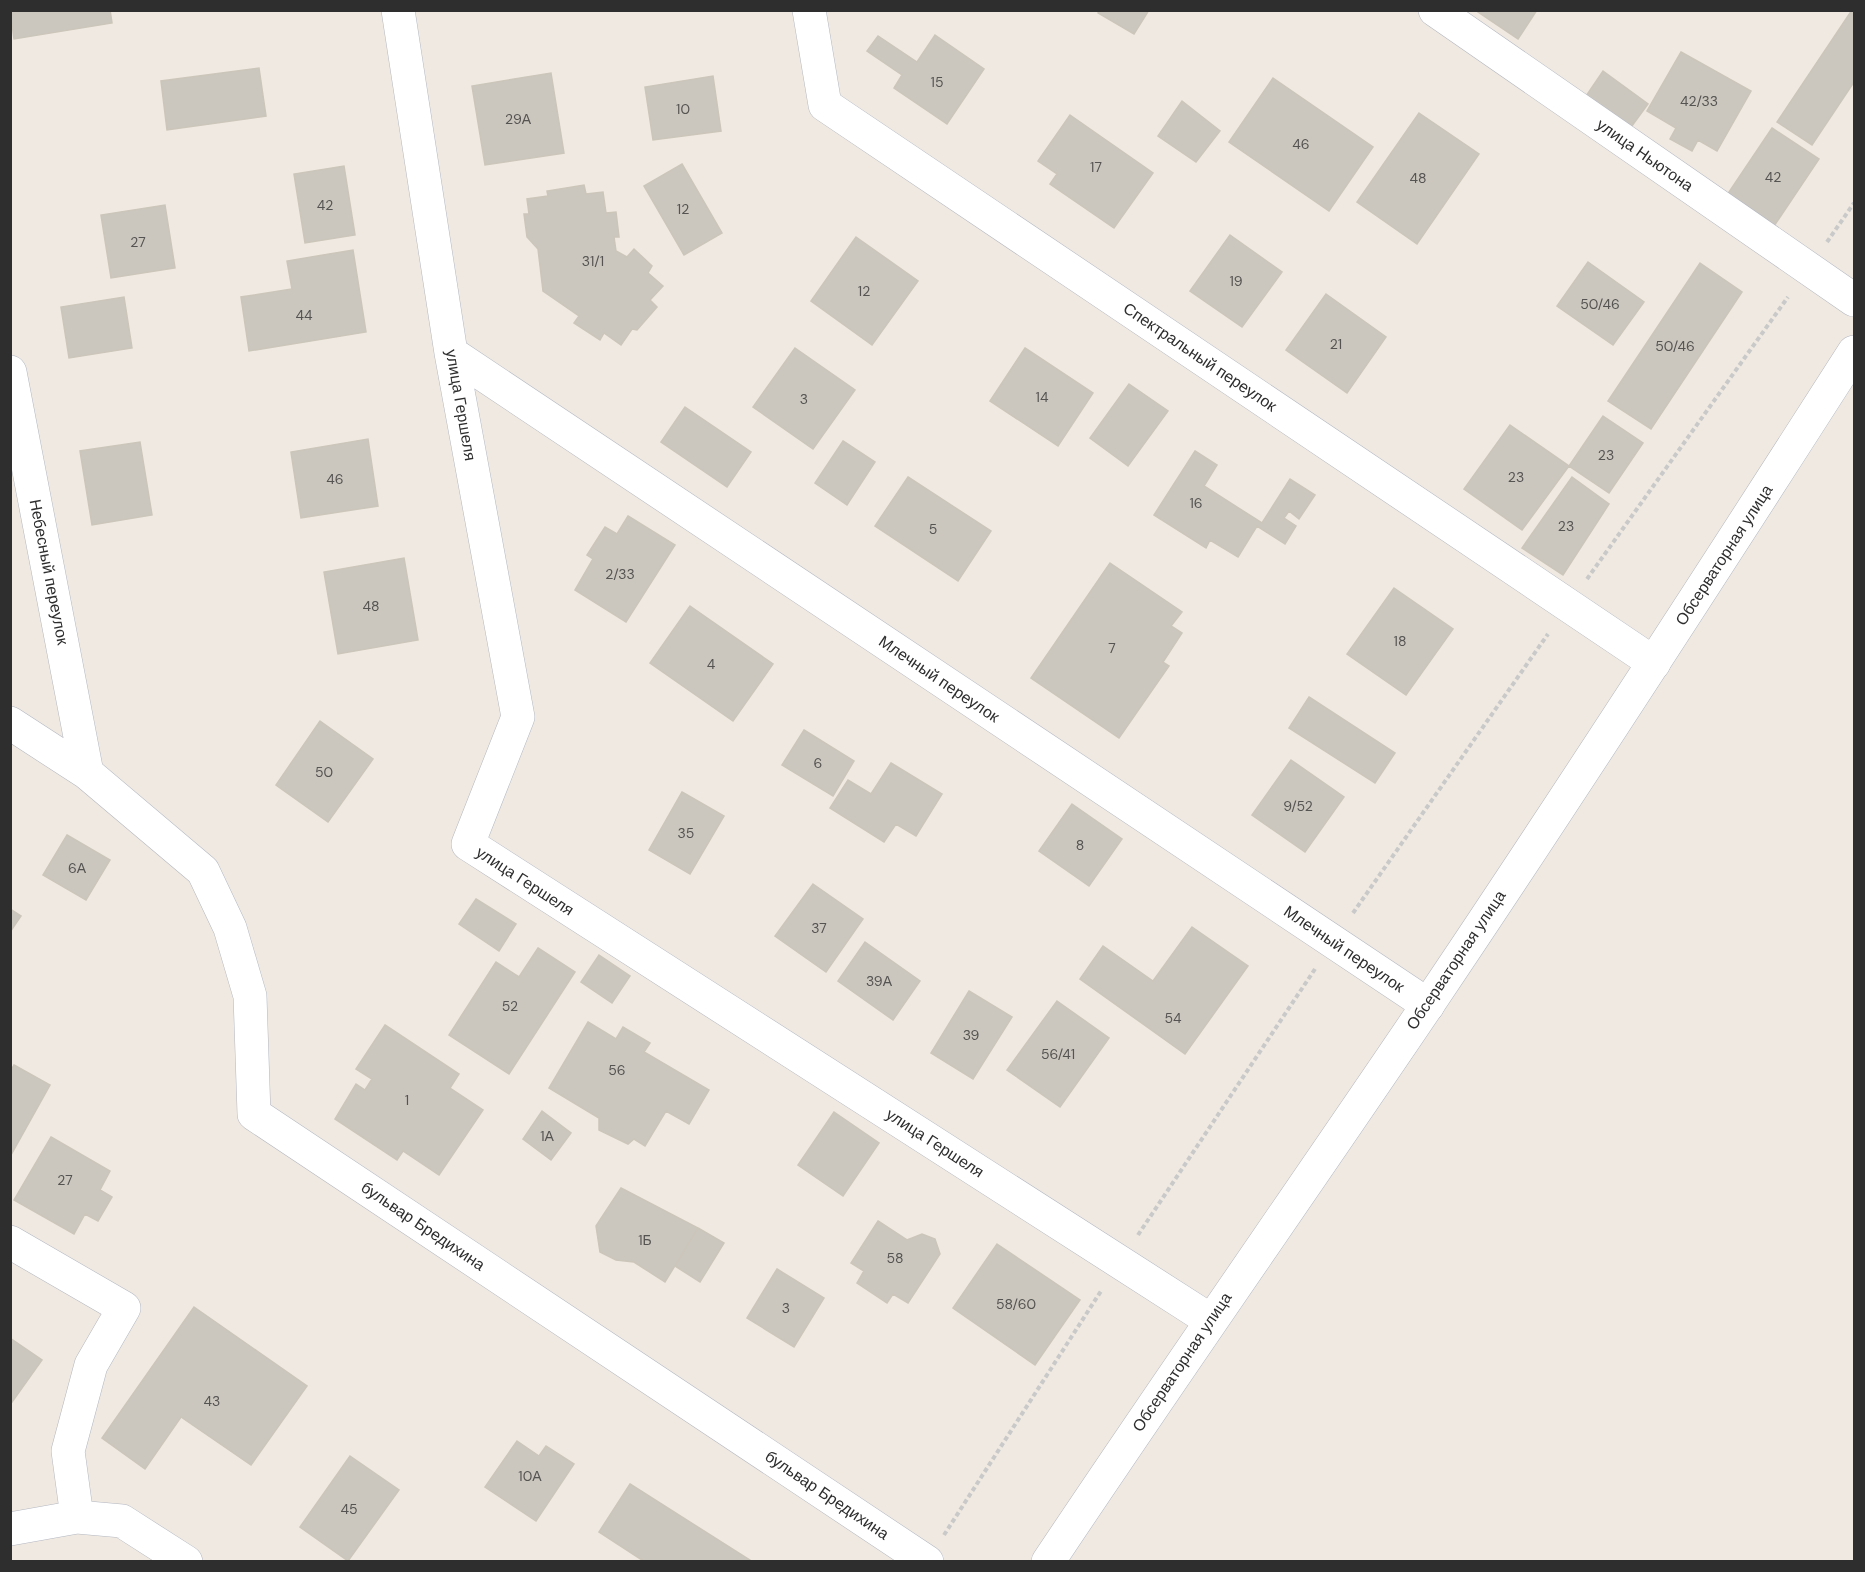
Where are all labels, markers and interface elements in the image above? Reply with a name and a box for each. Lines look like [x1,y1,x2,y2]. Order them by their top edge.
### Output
house number: 15 [931,73,943,91]
house number: 42/33 [1680,92,1718,110]
house number: 10 [676,100,690,118]
house number: 29А [505,110,532,128]
street label: улица Ньютона [1592,114,1698,196]
house number: 46 [1292,135,1310,153]
house number: 17 [1090,158,1102,176]
house number: 42 [1765,168,1781,186]
house number: 48 [1409,169,1427,187]
house number: 42 [317,196,333,214]
house number: 12 [677,200,689,218]
house number: 27 [130,233,146,251]
house number: 31/1 [582,252,604,270]
house number: 19 [1229,272,1243,290]
house number: 12 [858,282,870,300]
house number: 50/46 [1580,295,1620,313]
street label: Спектральный переулок [1119,298,1282,417]
house number: 44 [296,306,313,324]
house number: 21 [1330,335,1342,353]
house number: 50/46 [1655,337,1695,355]
street label: улица Гершеля [441,348,481,462]
house number: 14 [1036,388,1049,406]
house number: 3 [800,390,808,408]
house number: 23 [1598,446,1614,464]
house number: 23 [1508,468,1524,486]
house number: 46 [326,470,344,488]
street label: Обсерваторная улица [1671,481,1777,629]
house number: 16 [1189,494,1203,512]
street label: Небесный переулок [25,497,74,648]
house number: 23 [1558,517,1574,535]
house number: 5 [929,520,937,538]
house number: 2/33 [605,565,635,583]
house number: 48 [362,597,380,615]
street label: Млечный переулок [875,631,1004,728]
house number: 18 [1394,632,1406,650]
house number: 7 [1108,639,1116,657]
house number: 4 [707,655,716,673]
house number: 6 [814,754,822,772]
house number: 50 [315,763,333,781]
house number: 9/52 [1283,797,1313,815]
house number: 35 [678,824,694,842]
house number: 8 [1076,836,1084,854]
street label: улица Гершеля [472,841,578,921]
house number: 6А [68,859,87,877]
street label: Обсерваторная улица [1402,886,1511,1034]
street label: Млечный переулок [1280,901,1409,998]
house number: 37 [811,919,827,937]
house number: 39А [866,972,893,990]
house number: 52 [502,997,518,1015]
house number: 54 [1164,1009,1182,1027]
house number: 39 [963,1026,980,1044]
house number: 56/41 [1041,1045,1075,1063]
house number: 56 [608,1061,626,1079]
house number: 1 [405,1091,409,1109]
street label: улица Гершеля [882,1103,988,1183]
house number: 1А [540,1127,555,1145]
house number: 27 [57,1171,73,1189]
street label: бульвар Бредихина [357,1177,489,1275]
house number: 1Б [638,1231,652,1249]
house number: 58 [886,1249,904,1267]
street label: Обсерваторная улица [1128,1288,1237,1436]
house number: 58/60 [996,1295,1036,1313]
house number: 3 [782,1299,790,1317]
house number: 43 [204,1392,220,1410]
street label: бульвар Бредихина [761,1446,893,1544]
house number: 10А [518,1467,542,1485]
house number: 45 [340,1500,358,1518]

